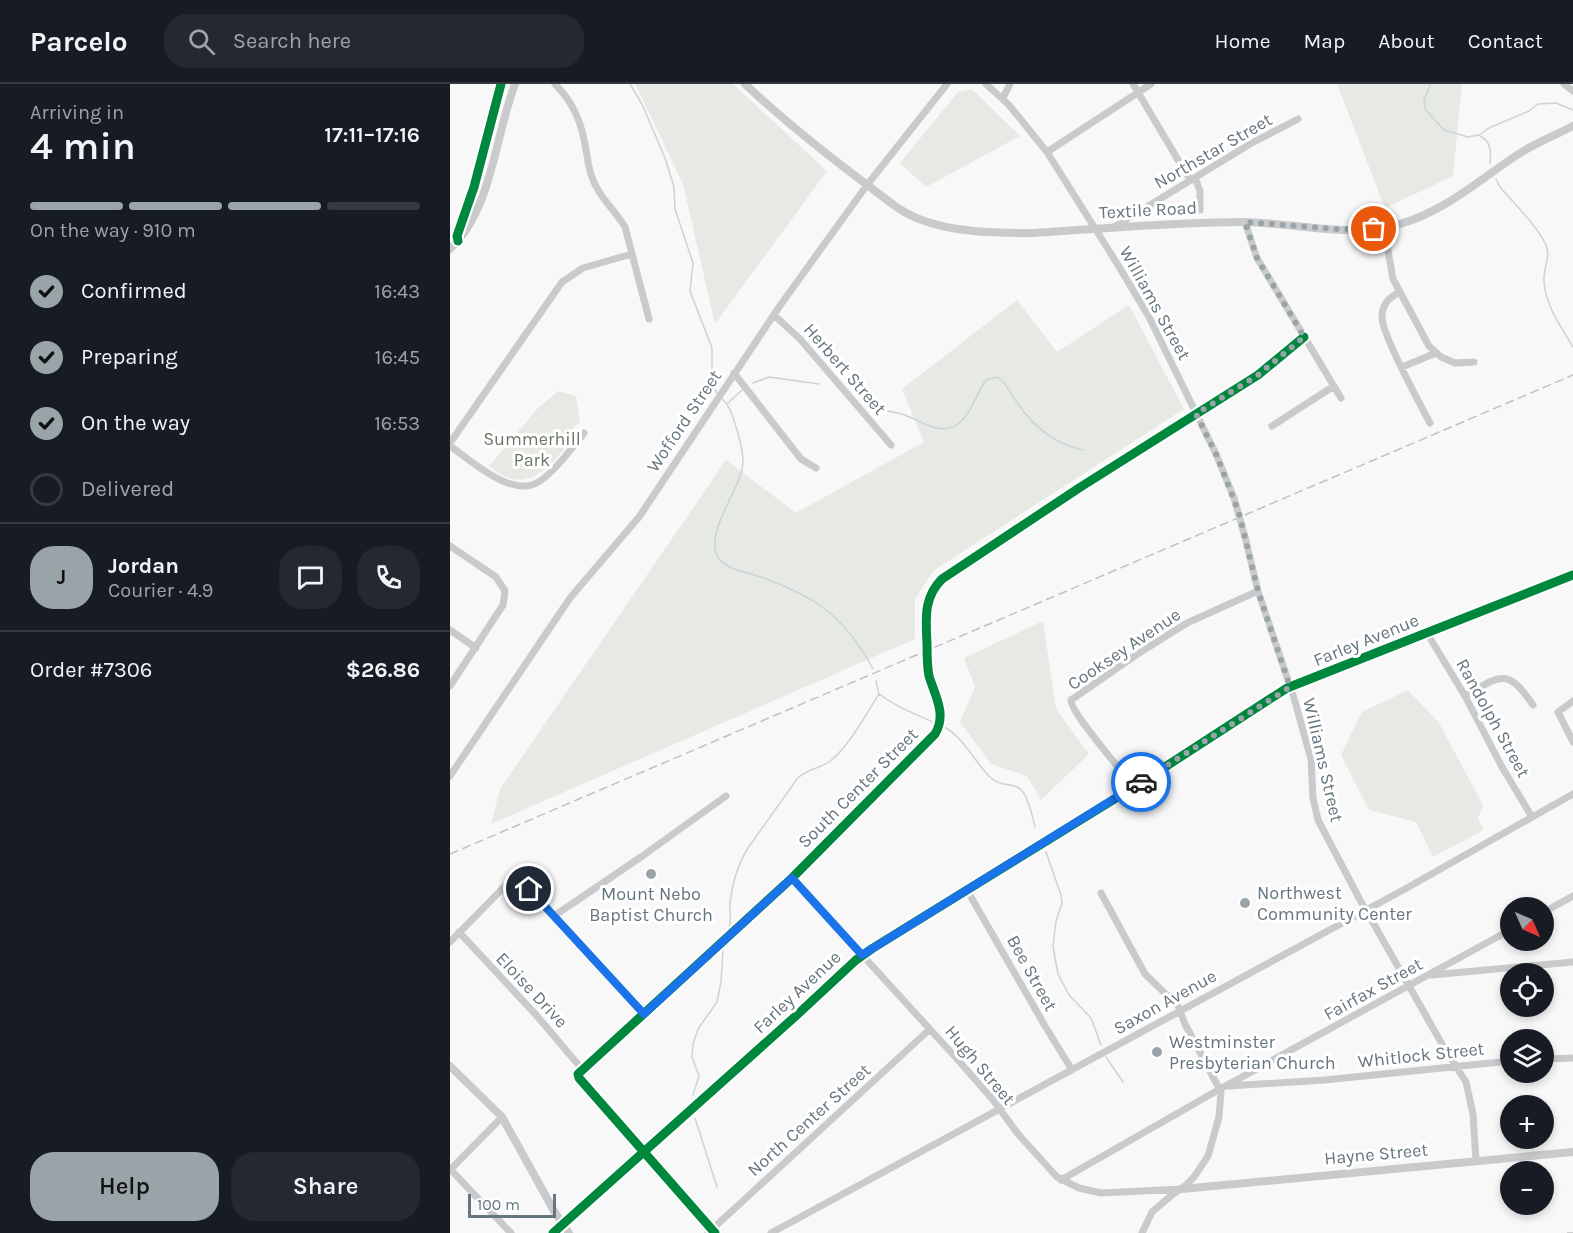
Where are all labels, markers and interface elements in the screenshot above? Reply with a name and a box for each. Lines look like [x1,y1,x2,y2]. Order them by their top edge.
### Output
search box [164,14,584,68]
text: Parcelo [30,25,128,58]
icon: search [185,25,218,58]
text: Search here [233,28,351,54]
text: Home [1215,29,1271,53]
text: Map [1304,29,1345,53]
text: About [1378,29,1435,53]
text: Contact [1468,29,1543,53]
text: Arriving in [30,101,124,124]
street label: Northstar Street [1150,108,1276,194]
text: 17:11–17:16 [324,122,420,148]
text: 4 min [30,123,136,169]
street label: Textile Road [1098,196,1198,224]
pin [1348,203,1399,254]
icon: bag [1357,212,1390,245]
text: On the way · 910 m [30,219,196,242]
street label: Williams Street [1115,242,1195,364]
icon: check [30,275,63,308]
text: Confirmed [81,278,187,304]
text: 16:43 [374,280,420,303]
street label: Herbert Street [799,319,891,420]
icon: check [30,341,63,374]
text: Preparing [81,344,178,370]
text: 16:45 [375,346,420,369]
street label: Wofford Street [642,366,726,476]
icon: check [30,407,63,440]
text: On the way [81,410,190,436]
text: 16:53 [374,412,420,435]
park label: Summerhill Park [483,428,581,471]
text: Delivered [81,476,174,502]
button: chat [279,546,342,609]
button: phone [357,546,420,609]
text: Jordan [108,553,179,579]
text: J [57,564,66,590]
text: Courier · 4.9 [108,579,213,602]
street label: Cooksey Avenue [1063,603,1185,695]
street label: Farley Avenue [1310,609,1422,671]
street label: Randolph Street [1451,655,1535,781]
text: Order #7306 [30,657,152,683]
text: $26.86 [346,657,420,683]
street label: Williams Street [1298,696,1348,824]
street label: South Center Street [793,723,923,853]
courier [1111,752,1171,812]
icon: car [1125,766,1158,799]
pin [503,863,554,914]
marker: Mount Nebo Baptist Church [644,867,658,881]
icon: home [512,872,545,905]
place label: Northwest Community Center [1257,882,1412,925]
place label: Mount Nebo Baptist Church [589,883,713,926]
marker: Northwest Community Center [1238,896,1252,910]
north arrow [1500,897,1554,951]
map controls [1500,897,1554,1215]
street label: Bee Street [1002,931,1062,1015]
street label: Farley Avenue [749,946,845,1038]
street label: Eloise Drive [491,948,573,1032]
street label: Fairfax Street [1320,953,1427,1025]
button: locate [1500,963,1554,1017]
street label: Saxon Avenue [1110,965,1220,1039]
street label: Hugh Street [940,1021,1020,1110]
button: layers [1500,1029,1554,1083]
place label: Westminster Presbyterian Church [1169,1031,1336,1074]
street label: Whitlock Street [1357,1037,1486,1073]
marker: Westminster Presbyterian Church [1150,1045,1164,1059]
street label: North Center Street [743,1059,875,1181]
button: + [1500,1095,1554,1149]
street label: Hayne Street [1323,1138,1429,1169]
button: Help [30,1152,219,1221]
button: Share [231,1152,420,1221]
button: − [1500,1161,1554,1215]
scale bar [468,1191,556,1218]
text: 100 m [477,1195,520,1214]

